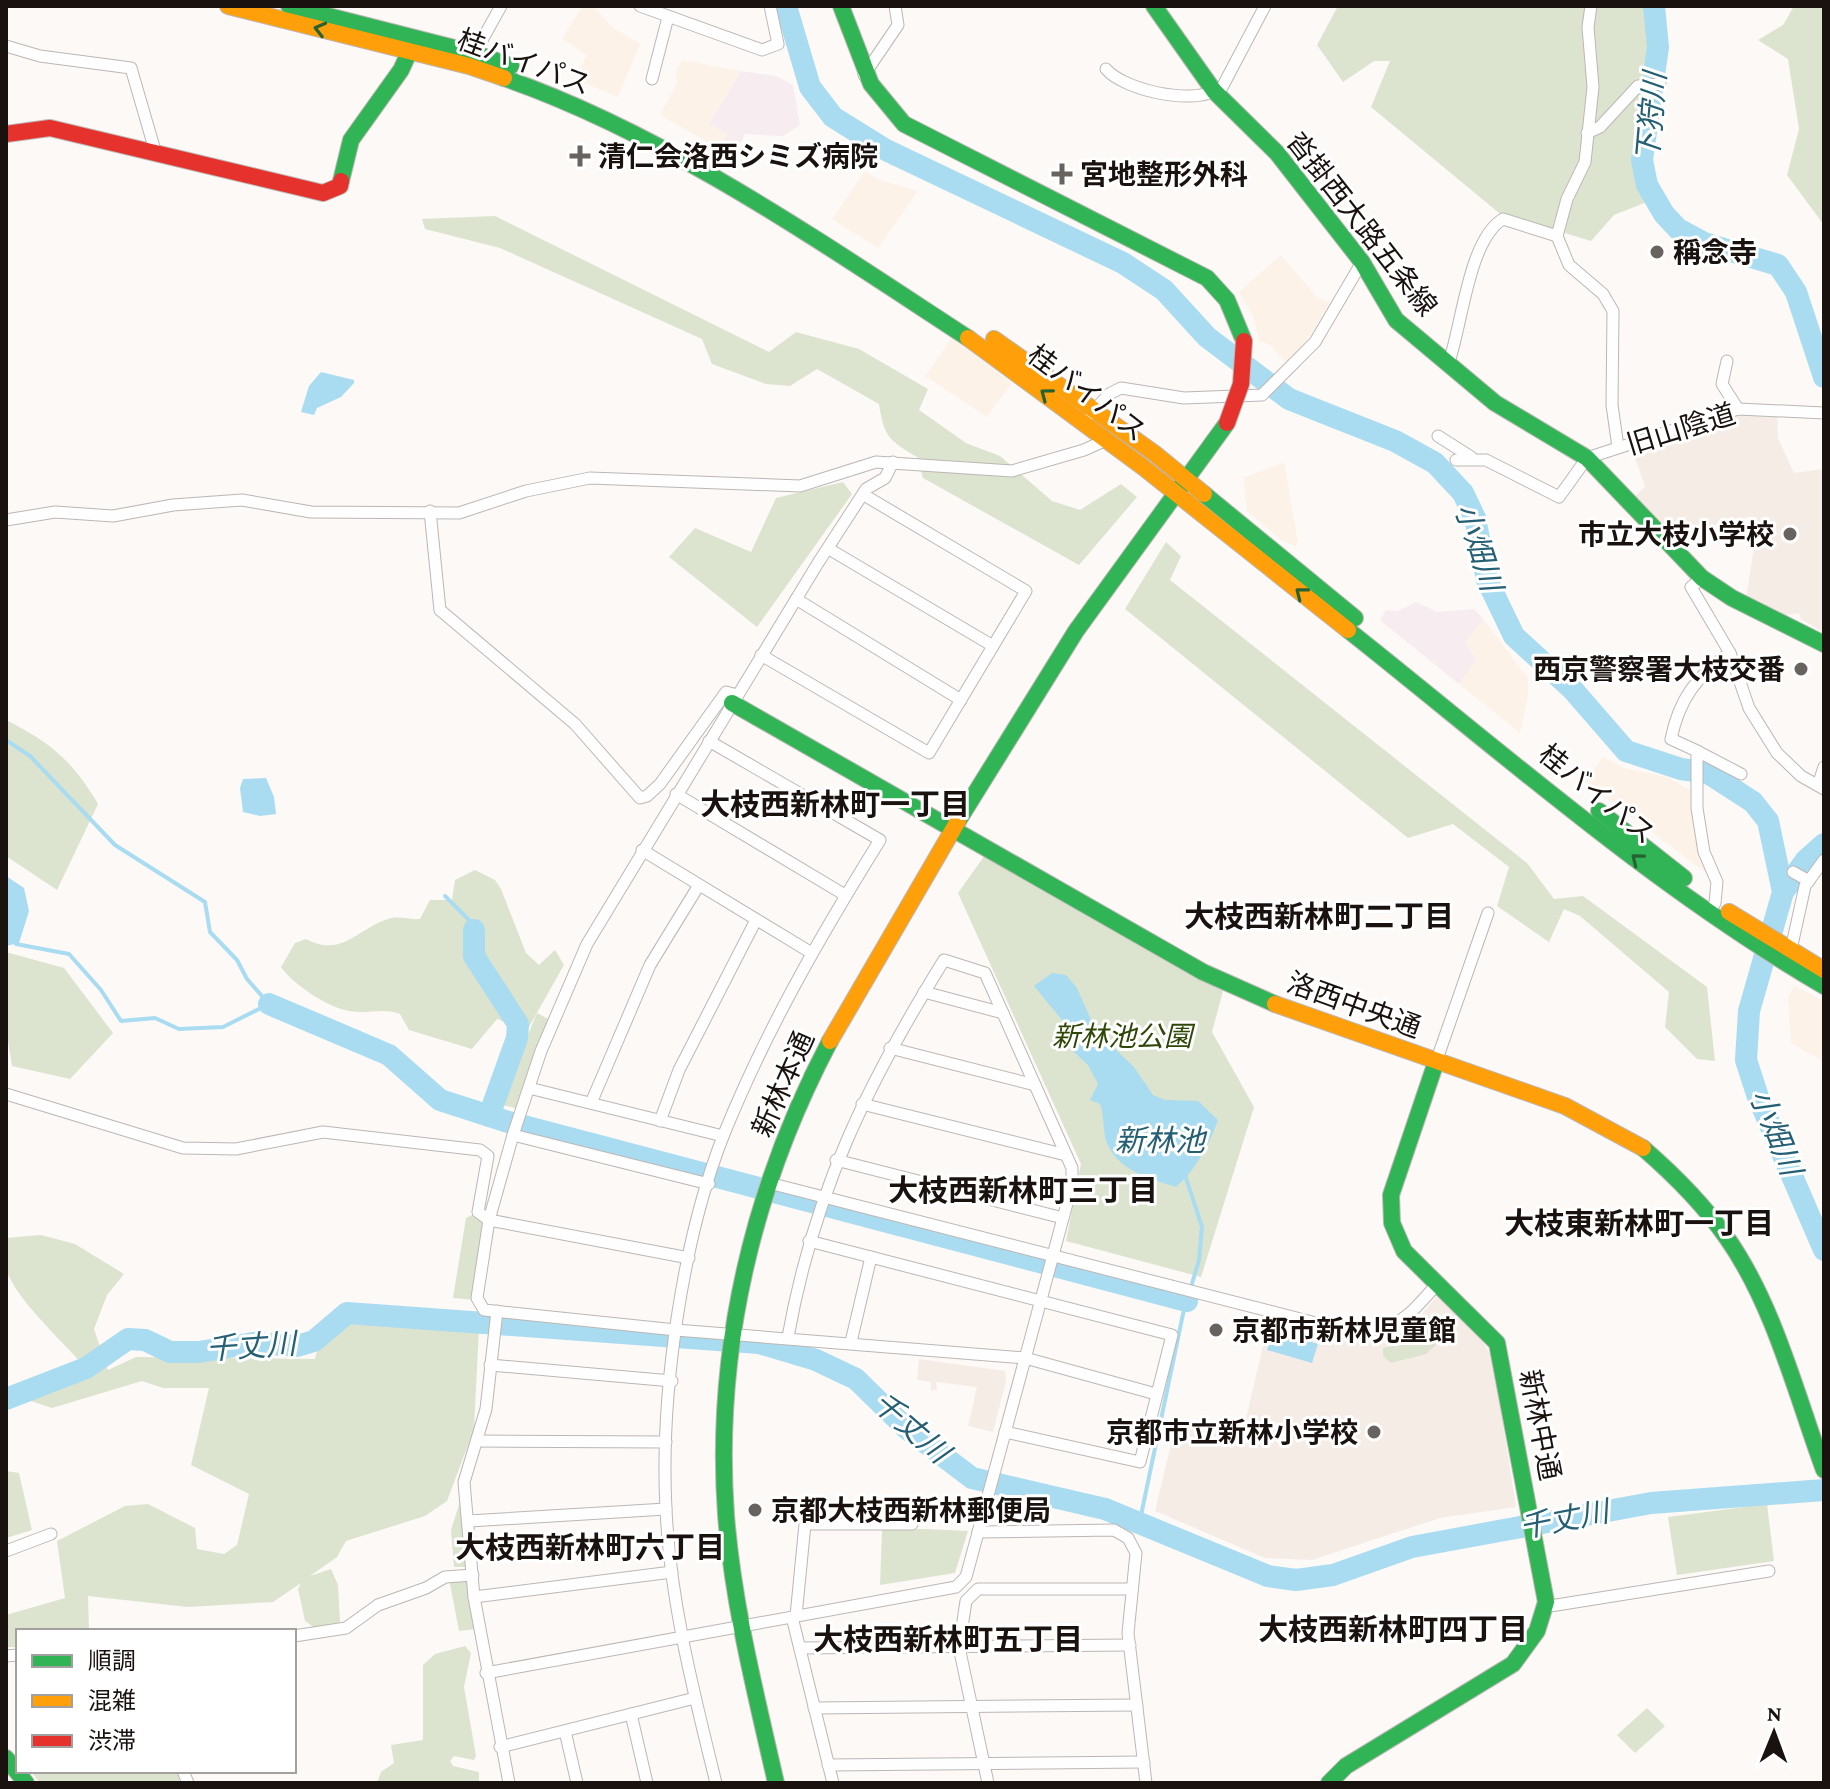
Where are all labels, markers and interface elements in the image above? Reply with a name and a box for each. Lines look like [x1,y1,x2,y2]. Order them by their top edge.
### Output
one-way arrow [314,21,328,38]
street label: 桂バイパス [453,24,595,100]
water label: 下狩川 [1631,68,1672,163]
street label: 沓掛西大路五条線 [1281,126,1443,322]
place label: 清仁会洛西シミズ病院 [598,141,878,172]
marker: 清仁会洛西シミズ病院 [569,145,591,167]
place label: 宮地整形外科 [1080,159,1248,190]
marker: 宮地整形外科 [1051,163,1073,185]
place label: 稱念寺 [1673,237,1757,268]
marker: 稱念寺 [1648,243,1666,261]
street label: 桂バイパス [1022,339,1152,447]
one-way arrow [1041,390,1055,404]
street label: 旧山陰道 [1623,398,1739,460]
water label: 小畑川 [1449,499,1510,598]
place label: 市立大枝小学校 [1578,519,1774,550]
marker: 市立大枝小学校 [1781,525,1799,543]
one-way arrow [1295,588,1310,602]
place label: 西京警察署大枝交番 [1533,654,1785,685]
marker: 西京警察署大枝交番 [1792,660,1810,678]
street label: 桂バイパス [1533,738,1661,850]
district label: 大枝西新林町一丁目 [700,788,970,821]
one-way arrow [1631,854,1646,868]
district label: 大枝西新林町二丁目 [1184,900,1454,933]
street label: 洛西中央通 [1283,966,1425,1044]
park label: 新林池公園 [1052,1021,1196,1052]
street label: 新林本通 [746,1027,820,1141]
water label: 小畑川 [1744,1084,1809,1183]
water label: 新林池 [1115,1124,1208,1157]
district label: 大枝西新林町三丁目 [888,1174,1158,1207]
district label: 大枝東新林町一丁目 [1504,1207,1774,1240]
place label: 京都市新林児童館 [1232,1315,1456,1346]
marker: 京都市新林児童館 [1207,1321,1225,1339]
water label: 千丈川 [205,1326,300,1366]
street label: 新林中通 [1514,1367,1566,1483]
water label: 千丈川 [866,1385,958,1471]
place label: 京都市立新林小学校 [1106,1417,1358,1448]
marker: 京都市立新林小学校 [1365,1423,1383,1441]
water label: 千丈川 [1517,1494,1614,1544]
place label: 京都大枝西新林郵便局 [771,1495,1051,1526]
marker: 京都大枝西新林郵便局 [746,1501,764,1519]
district label: 大枝西新林町六丁目 [455,1531,725,1564]
district label: 大枝西新林町四丁目 [1258,1613,1528,1646]
district label: 大枝西新林町五丁目 [813,1623,1083,1656]
legend [16,1629,296,1773]
text: 順調 [88,1647,136,1674]
text: 混雑 [88,1687,136,1714]
north arrow [1734,1693,1814,1773]
text: N [1767,1701,1782,1726]
text: 渋滞 [88,1727,136,1754]

